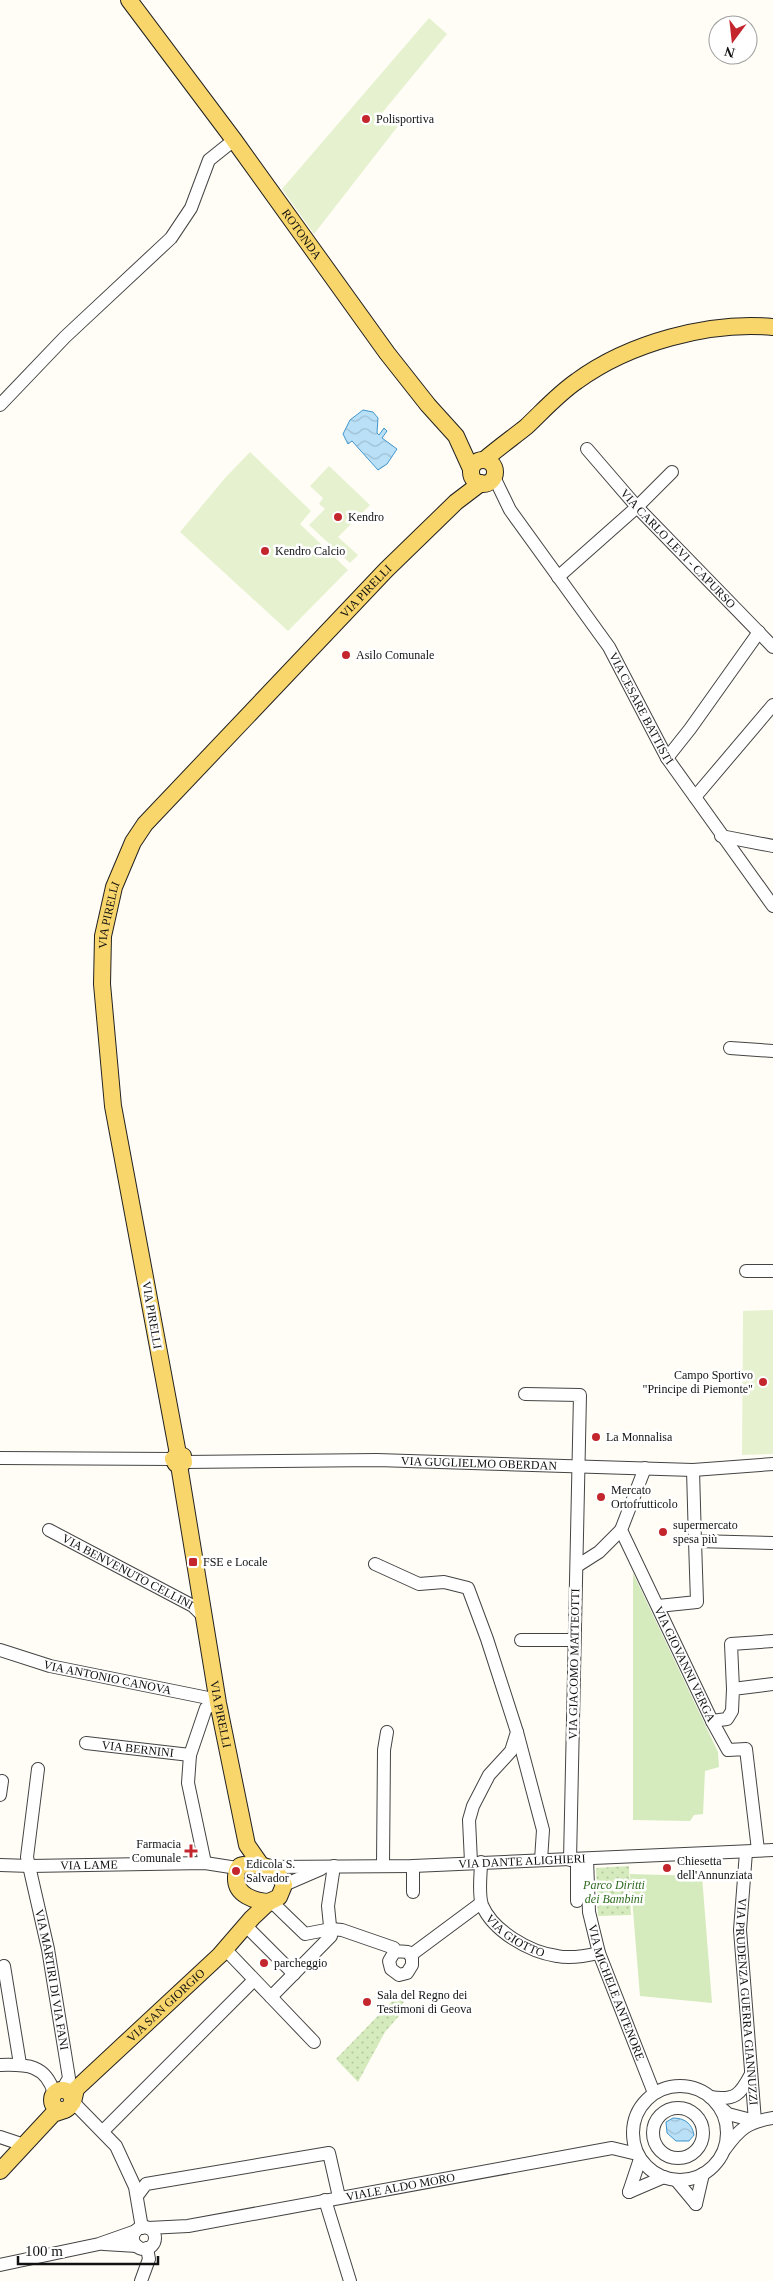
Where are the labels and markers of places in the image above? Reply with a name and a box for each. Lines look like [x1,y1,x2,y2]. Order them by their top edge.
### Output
place label: Polisportiva [376,112,435,126]
marker: Polisportiva [360,113,372,125]
place label: Kendro [348,510,384,524]
marker: Kendro [332,511,344,523]
place label: Kendro Calcio [275,544,345,558]
marker: Kendro Calcio [259,545,271,557]
place label: Asilo Comunale [356,648,434,662]
marker: Asilo Comunale [340,649,352,661]
place label: Campo Sportivo "Principe di Piemonte" [643,1368,753,1396]
marker: Campo Sportivo "Principe di Piemonte" [757,1376,769,1388]
place label: La Monnalisa [606,1430,673,1444]
marker: La Monnalisa [590,1431,602,1443]
place label: Mercato Ortofrutticolo [611,1483,678,1511]
marker: Mercato Ortofrutticolo [595,1491,607,1503]
place label: supermercato spesa più [673,1518,738,1546]
marker: supermercato spesa più [657,1526,669,1538]
place label: FSE e Locale [203,1555,268,1569]
marker: FSE e Locale [187,1556,199,1568]
place label: Farmacia Comunale [132,1837,182,1865]
marker: Farmacia Comunale [185,1845,197,1857]
place label: Chiesetta dell'Annunziata [677,1854,753,1882]
place label: Edicola S. Salvador [246,1857,295,1885]
marker: Chiesetta dell'Annunziata [661,1862,673,1874]
marker: Edicola S. Salvador [230,1865,242,1877]
place label: parcheggio [274,1956,327,1970]
marker: parcheggio [258,1957,270,1969]
place label: Sala del Regno dei Testimoni di Geova [377,1988,472,2016]
marker: Sala del Regno dei Testimoni di Geova [361,1996,373,2008]

